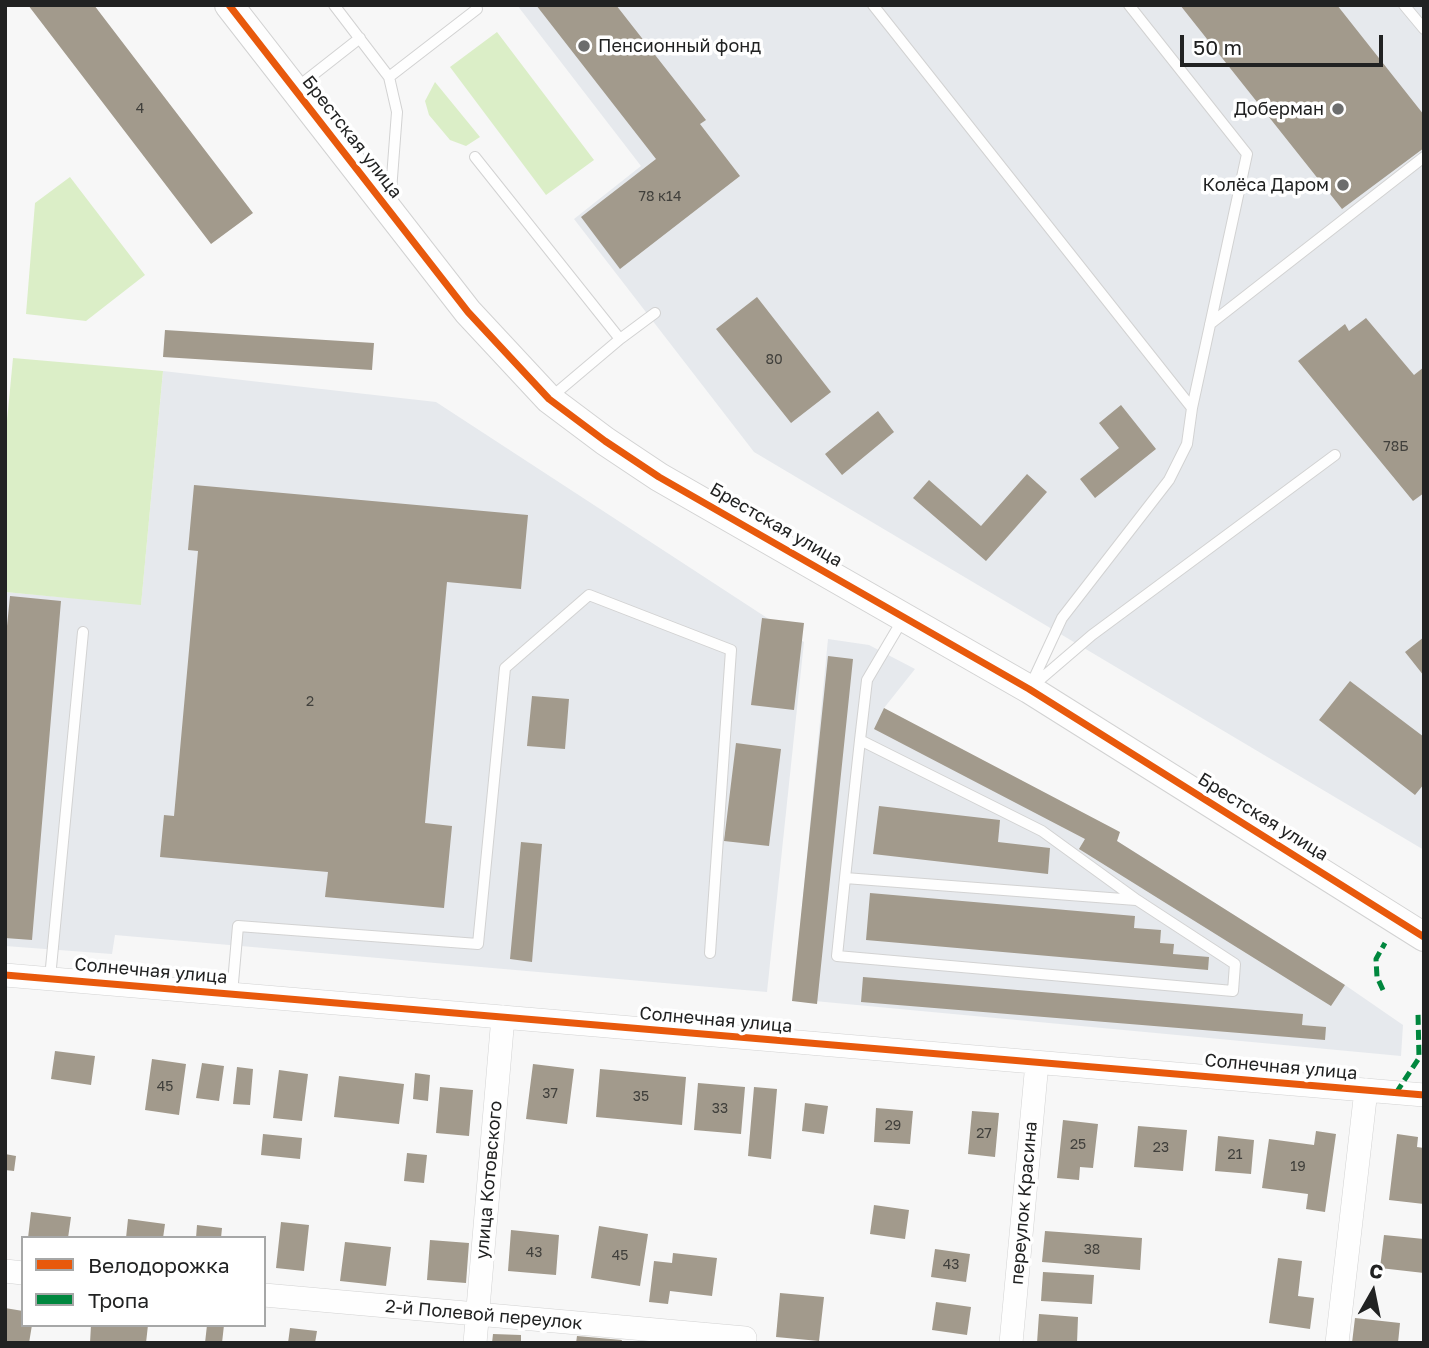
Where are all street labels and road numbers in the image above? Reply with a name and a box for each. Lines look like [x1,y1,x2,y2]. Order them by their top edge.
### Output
street label: Брестская улица [297,71,407,203]
street label: Брестская улица [706,478,846,572]
street label: Брестская улица [1194,768,1332,866]
street label: Солнечная улица [74,954,228,988]
street label: Солнечная улица [639,1003,793,1037]
street label: Солнечная улица [1204,1050,1358,1084]
street label: улица Котовского [471,1100,507,1260]
street label: переулок Красина [1006,1120,1042,1286]
street label: 2-й Полевой переулок [384,1296,584,1334]

